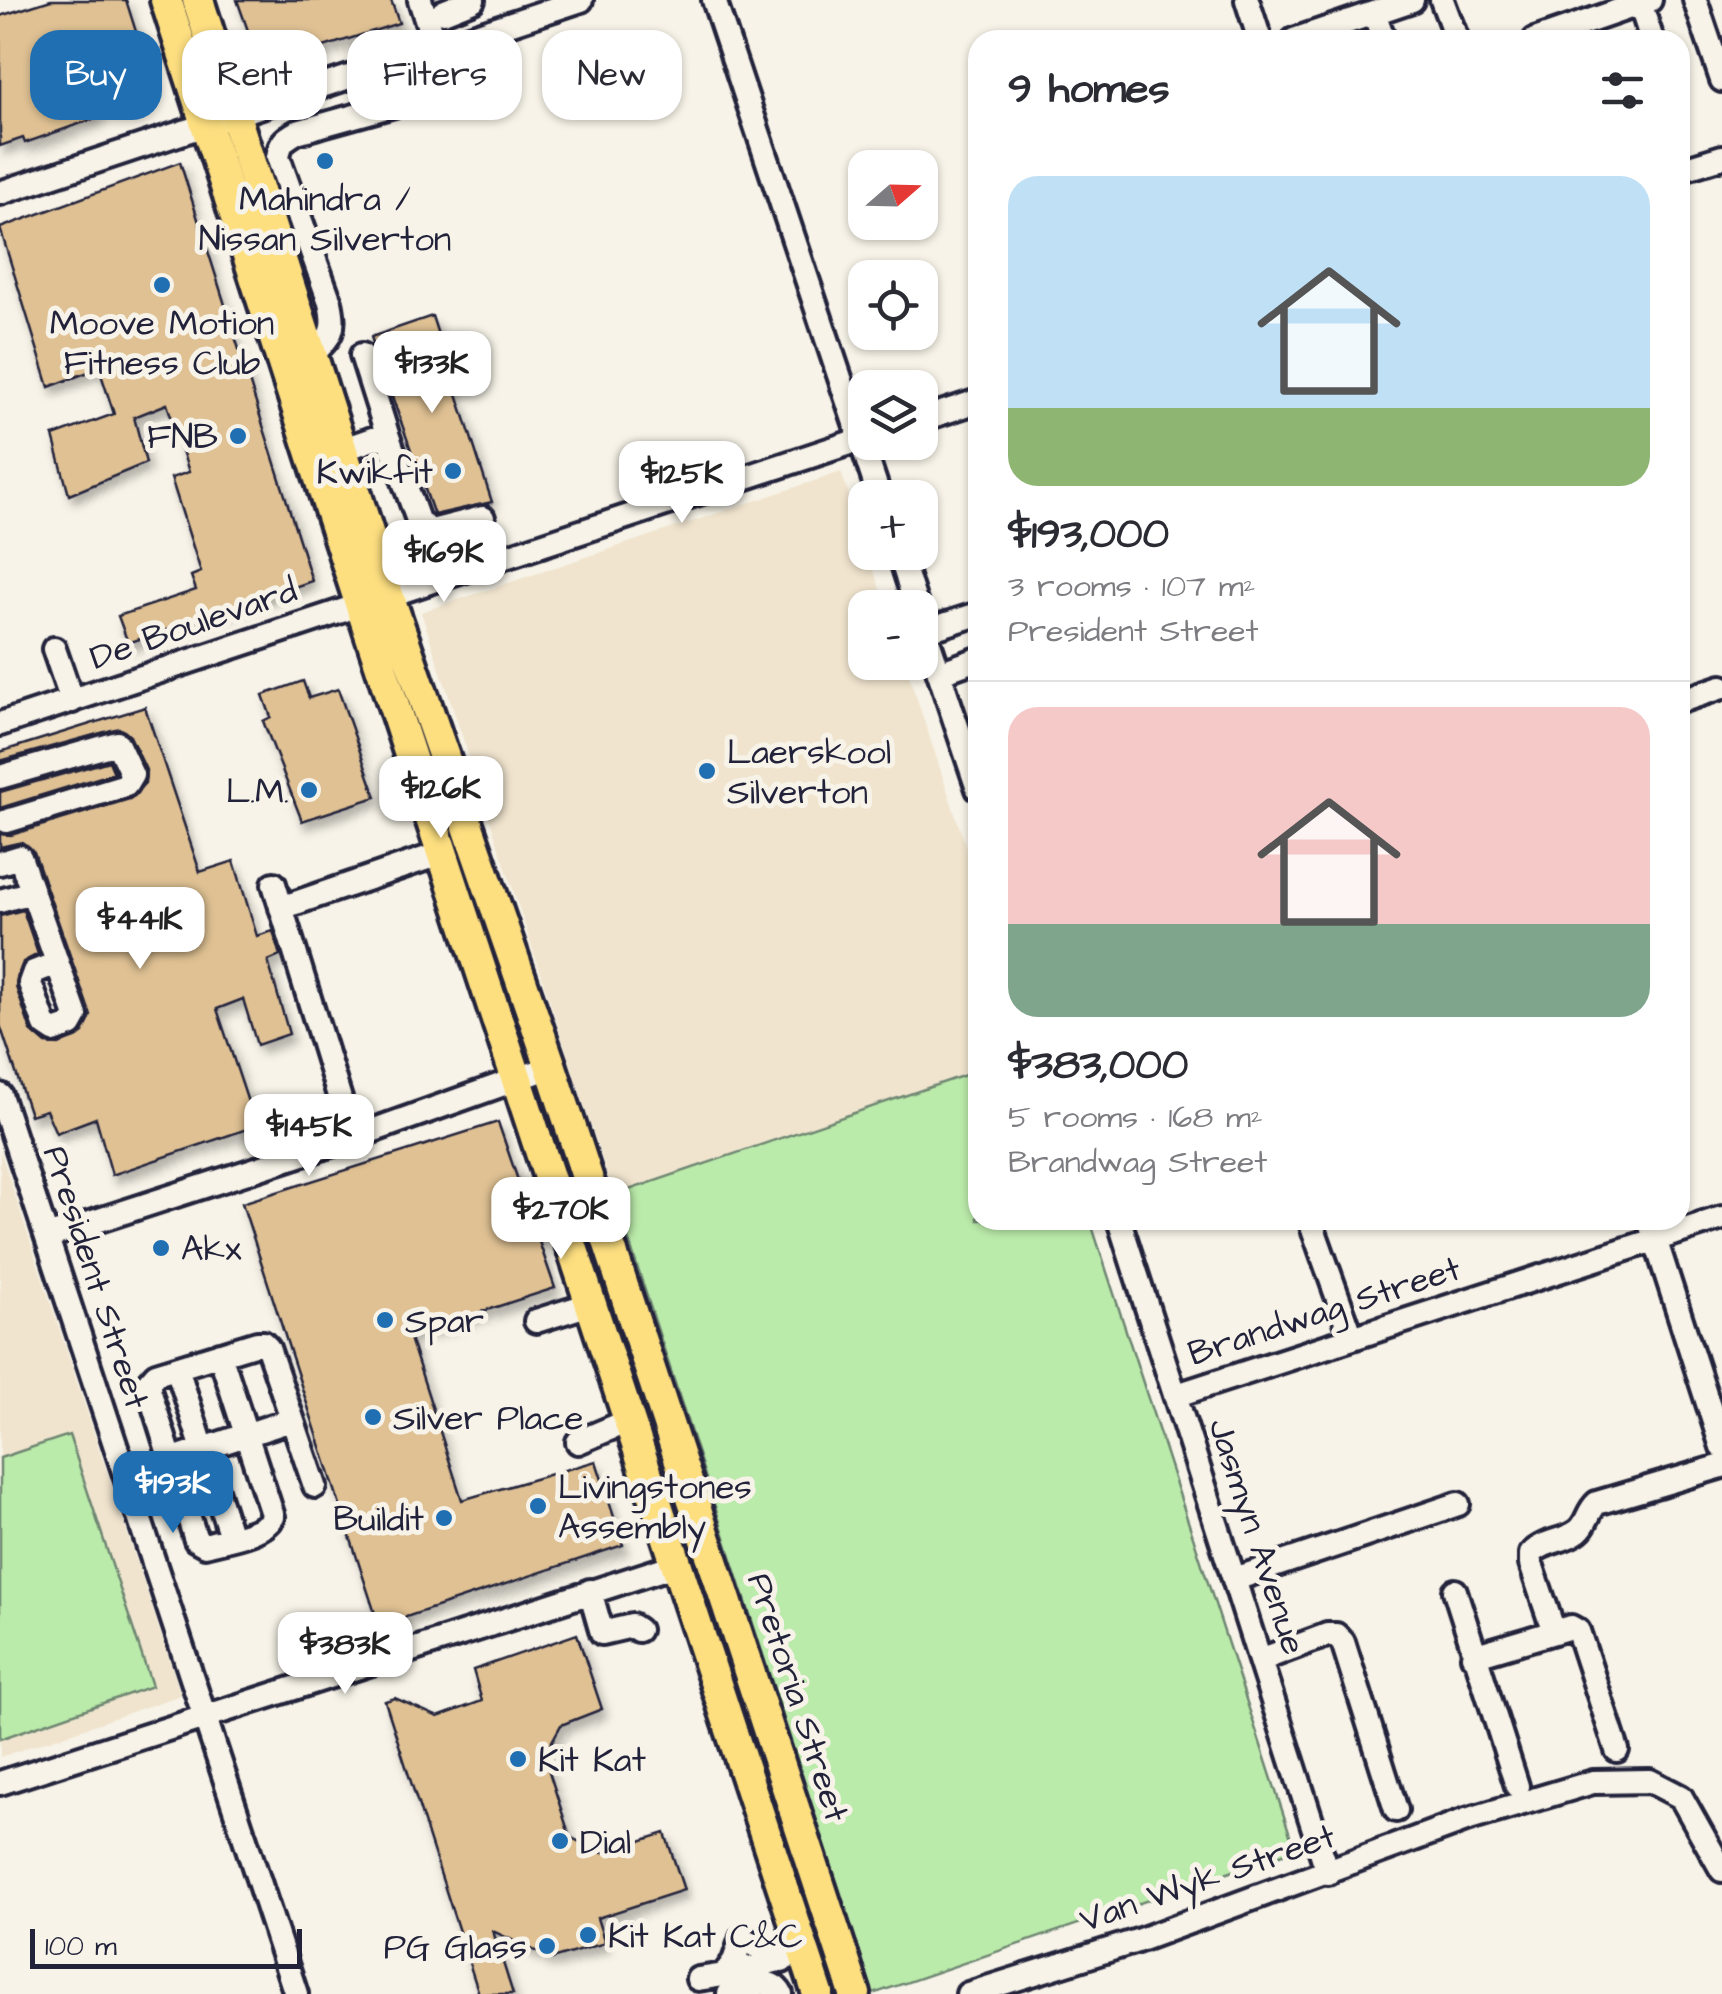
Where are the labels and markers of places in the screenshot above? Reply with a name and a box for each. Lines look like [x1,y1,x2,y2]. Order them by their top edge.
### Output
marker: Mahindra / Nissan Silverton [314,150,336,172]
place label: Mahindra / Nissan Silverton [199,175,451,264]
marker: Moove Motion Fitness Club [151,274,173,296]
place label: Moove Motion Fitness Club [50,299,274,388]
pin: $133K [362,331,502,416]
place label: FNB [147,413,218,462]
marker: FNB [227,425,249,447]
pin: $125K [612,441,752,526]
place label: Kwikfit [316,448,433,497]
marker: Kwikfit [442,460,464,482]
pin: $169K [374,520,514,605]
place label: Laerskool Silverton [727,728,891,817]
pin: $126K [371,756,511,841]
marker: Laerskool Silverton [696,760,718,782]
place label: L.M. [226,767,289,816]
marker: L.M. [298,779,320,801]
pin: $441K [70,887,210,972]
pin: $145K [239,1094,379,1179]
pin: $270K [491,1177,631,1262]
place label: Akx [181,1225,242,1274]
marker: Akx [150,1237,172,1259]
place label: Spar [405,1297,484,1346]
marker: Spar [374,1309,396,1331]
place label: Silver Place [393,1394,583,1443]
marker: Silver Place [362,1406,384,1428]
pin: $193K [103,1451,243,1536]
place label: Livingstones Assembly [558,1463,752,1553]
place label: Buildit [333,1495,424,1544]
marker: Livingstones Assembly [527,1495,549,1517]
marker: Buildit [433,1507,455,1529]
pin: $383K [275,1612,415,1697]
place label: Kit Kat [538,1736,646,1785]
marker: Kit Kat [507,1748,529,1770]
place label: Dial [580,1818,631,1867]
marker: Dial [549,1830,571,1852]
place label: Kit Kat C&C [608,1912,803,1961]
place label: PG Glass [384,1923,527,1972]
marker: Kit Kat C&C [577,1924,599,1946]
marker: PG Glass [536,1935,558,1957]

